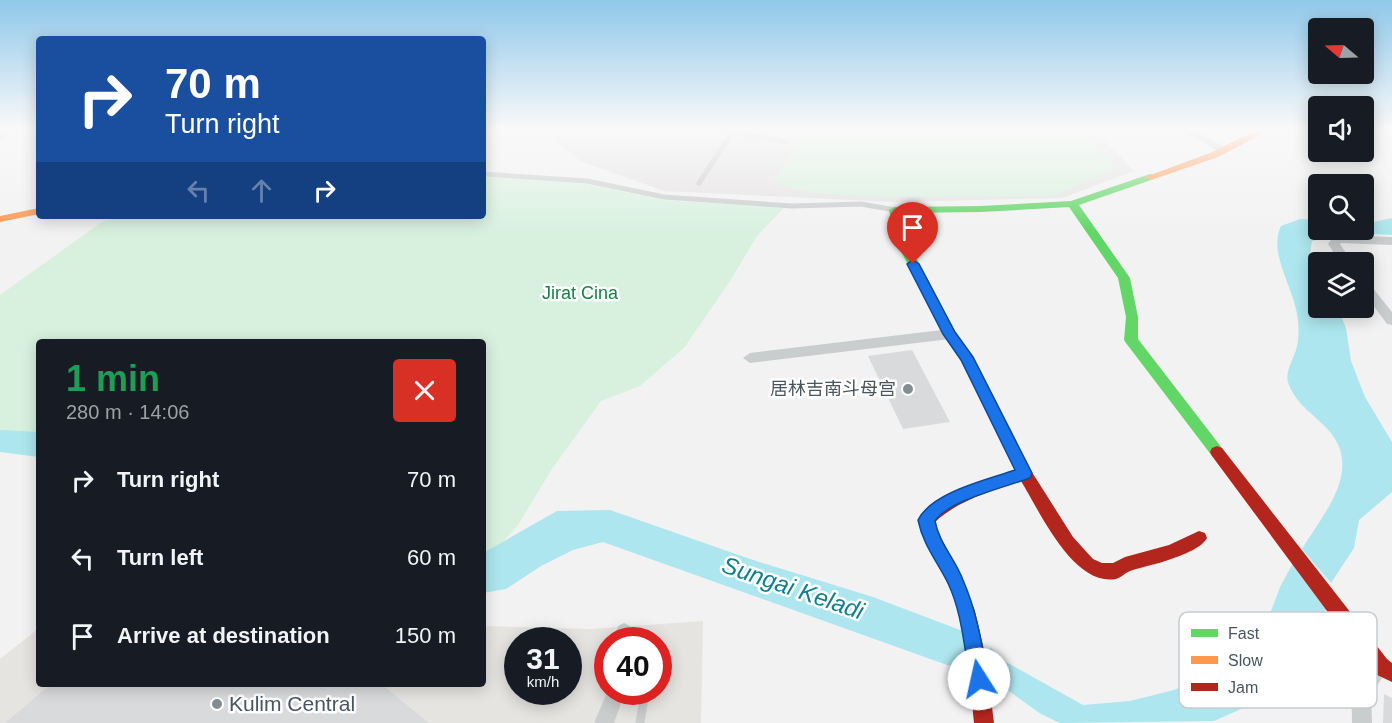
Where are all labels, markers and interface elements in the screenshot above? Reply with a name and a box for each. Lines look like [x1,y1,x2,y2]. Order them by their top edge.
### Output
north arrow [1308,18,1374,84]
map controls [1308,18,1374,318]
icon: right [66,60,144,138]
text: 70 m [165,60,261,107]
button: sound [1308,96,1374,162]
text: Turn right [165,109,280,139]
icon: left [182,174,215,207]
icon: ahead [245,174,278,207]
icon: right [308,174,341,207]
button: search [1308,174,1374,240]
pin [887,202,938,264]
icon: arrive [896,211,929,244]
button: layers [1308,252,1374,318]
park label: Jirat Cina [542,283,619,303]
text: 1 min [66,358,160,399]
button: close [393,359,456,422]
place label: 居林吉南斗母宫 [770,379,896,399]
marker: 居林吉南斗母宫 [901,382,915,396]
text: 280 m · 14:06 [66,401,189,423]
icon: right [66,464,99,497]
text: Turn right [117,467,219,492]
text: 70 m [407,467,456,492]
icon: left [66,542,99,575]
text: Turn left [117,545,203,570]
text: 60 m [407,545,456,570]
water label: Sungai Keladi [719,551,868,625]
legend [1179,612,1377,708]
icon: arrive [66,620,99,653]
text: Arrive at destination [117,623,330,648]
text: 150 m [395,623,456,648]
text: Fast [1228,625,1260,642]
speed limit sign: 40 [594,627,672,705]
text: 31 [526,642,560,675]
position arrow [947,647,1011,711]
text: Slow [1228,652,1263,669]
text: km/h [527,673,559,690]
text: Jam [1228,679,1258,696]
place label: Kulim Central [229,692,355,715]
marker: Kulim Central [210,697,224,711]

